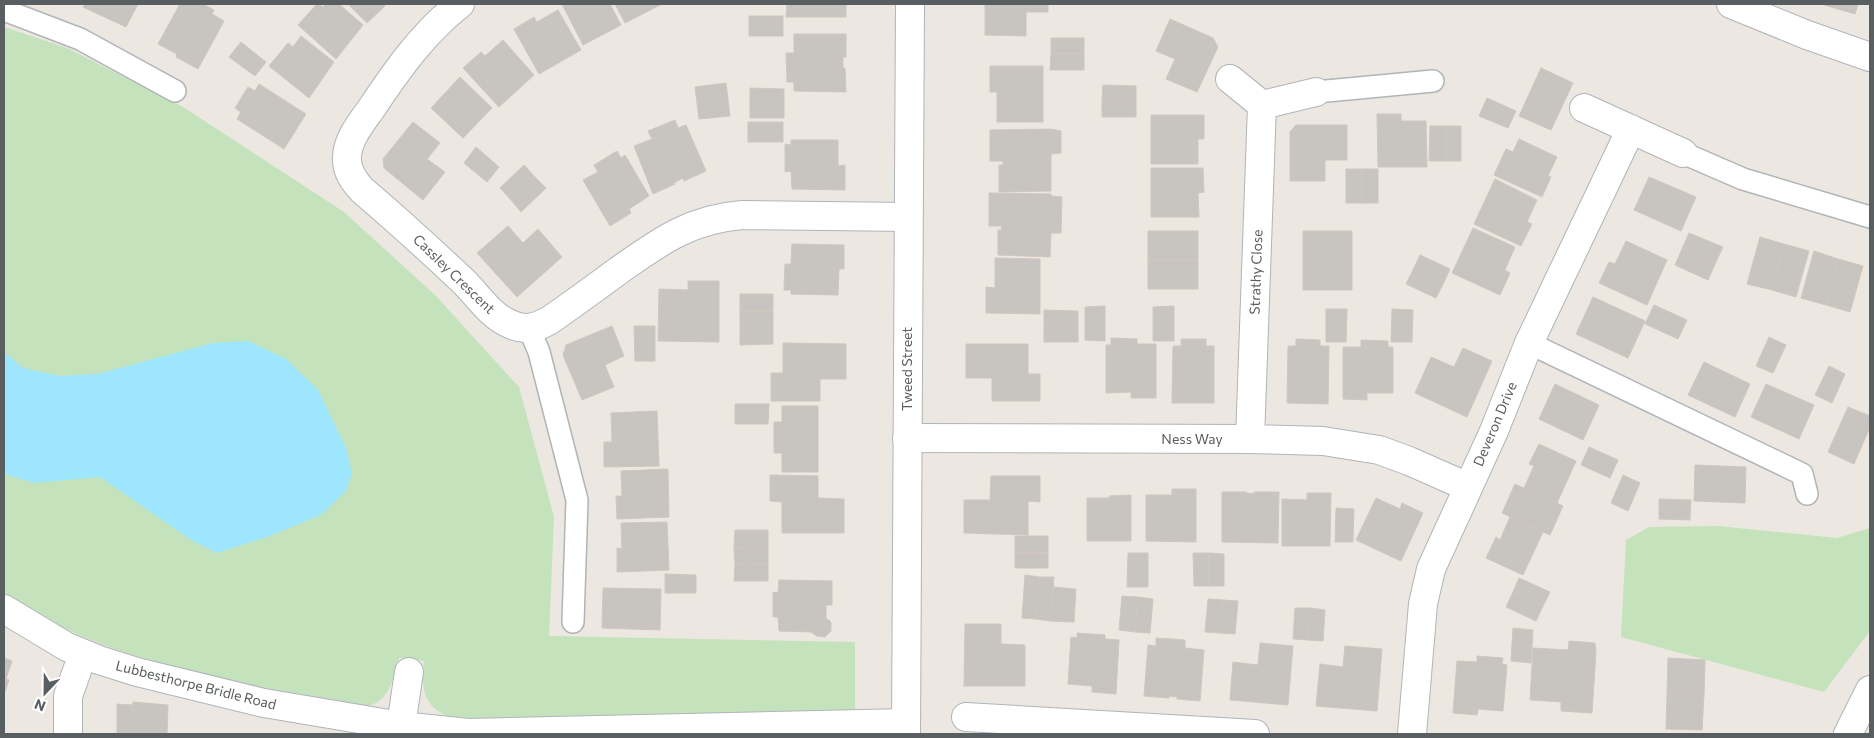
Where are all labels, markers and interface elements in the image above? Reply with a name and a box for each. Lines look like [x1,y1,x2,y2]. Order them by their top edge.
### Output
street label: Strathy Close [1246,229,1265,315]
street label: Cassley Crescent [410,230,499,317]
street label: Tweed Street [898,327,915,411]
street label: Deveron Drive [1469,379,1520,469]
street label: Ness Way [1161,430,1223,447]
street label: Lubbesthorpe Bridle Road [114,656,278,713]
north arrow [20,668,70,718]
text: N [32,696,48,715]

